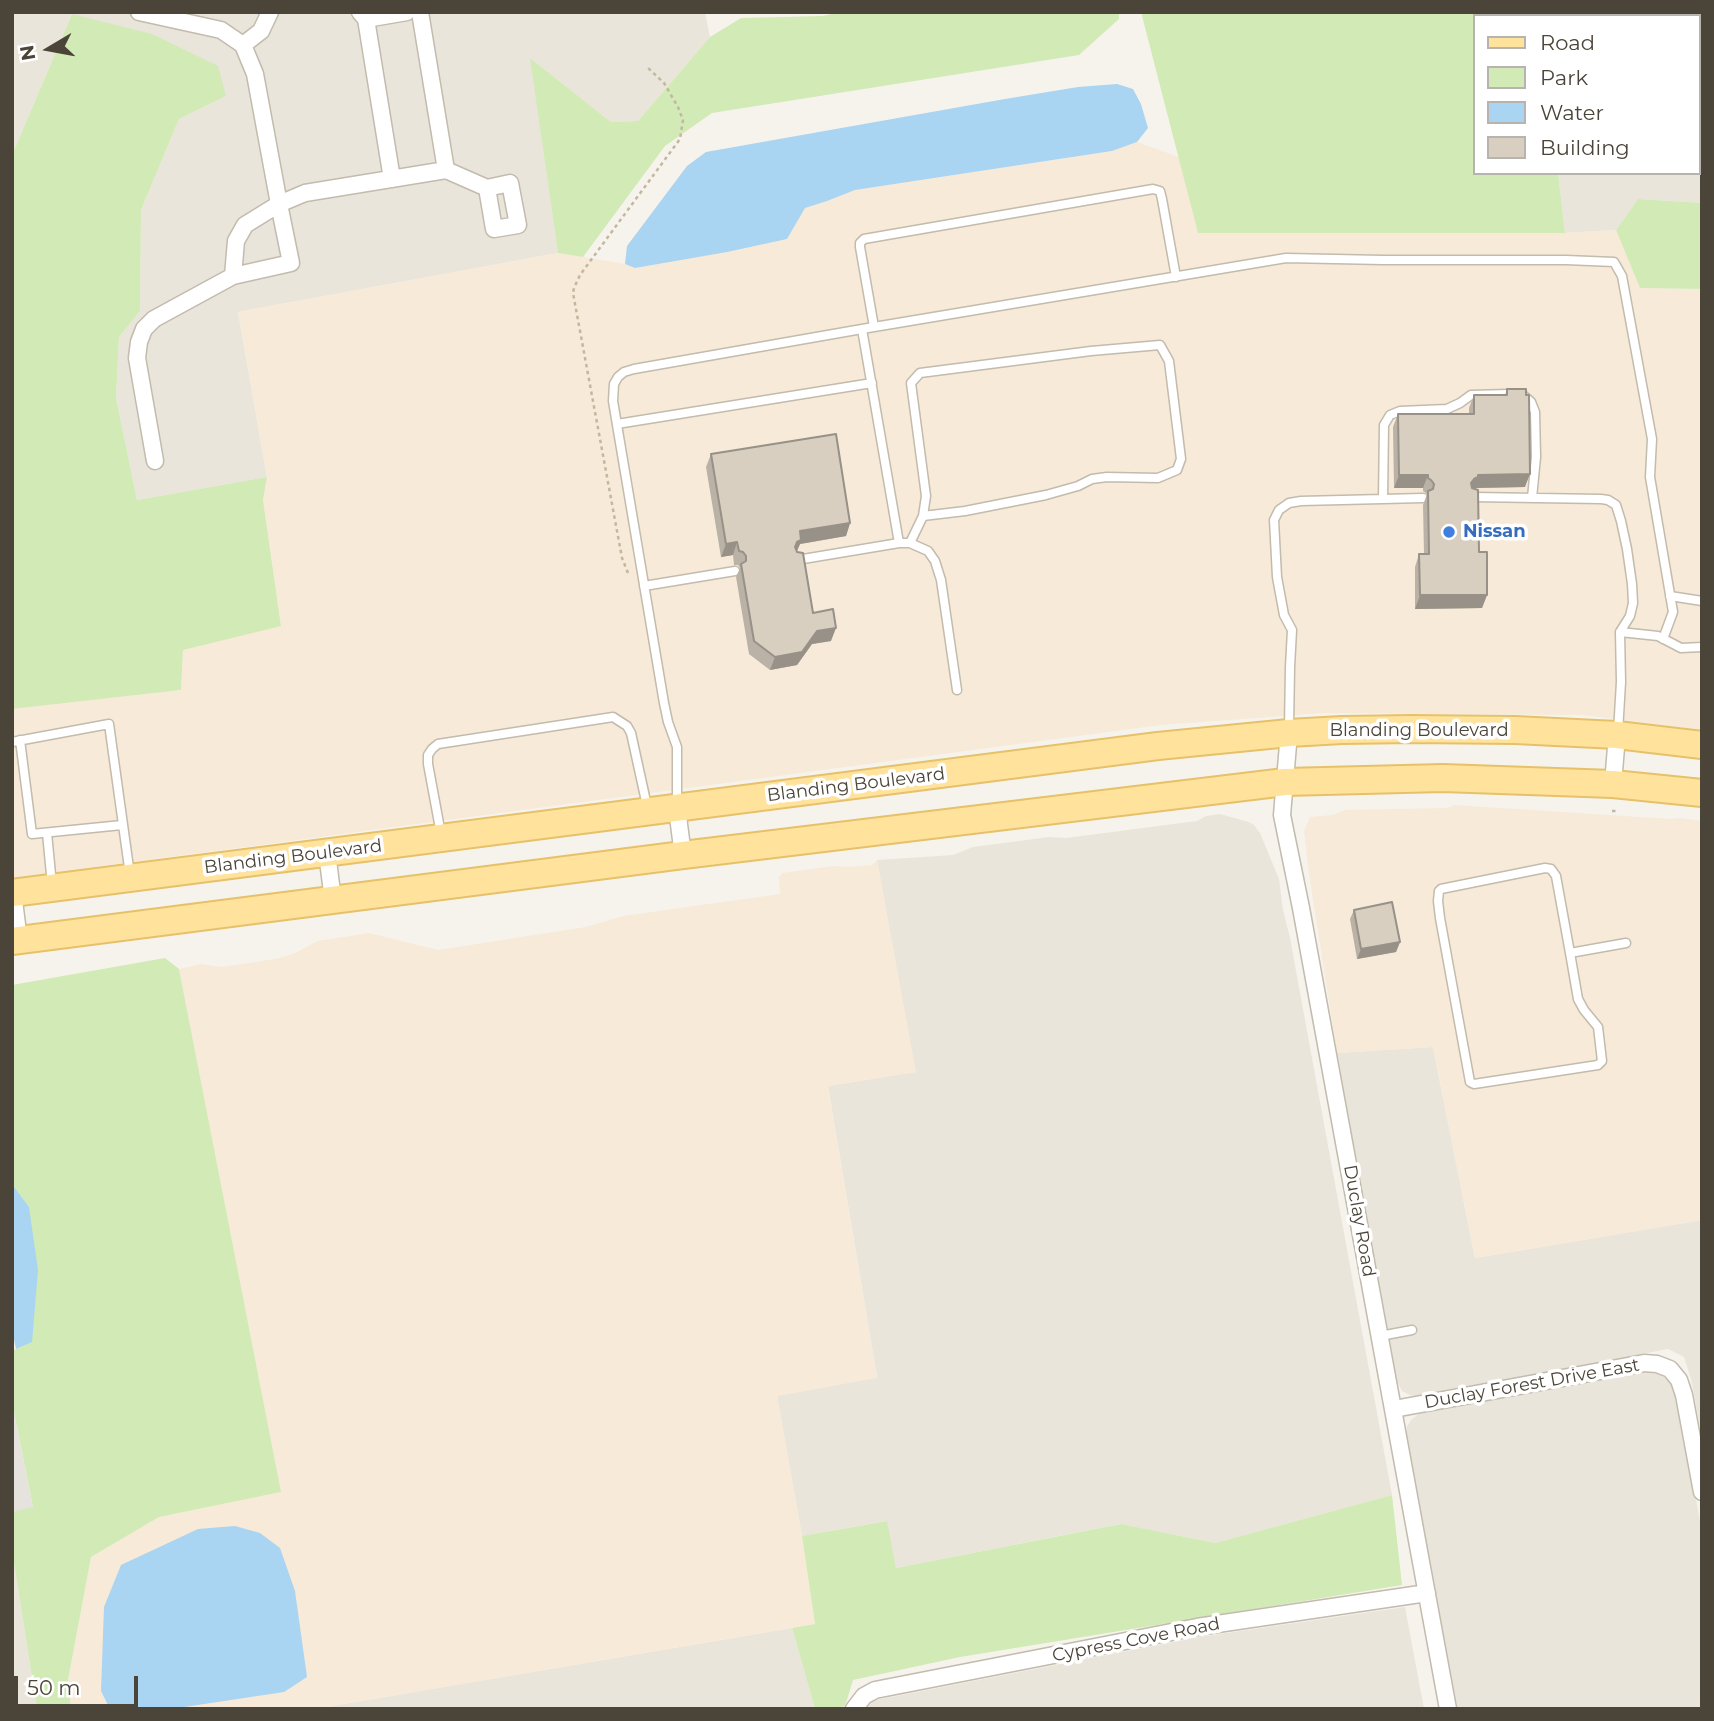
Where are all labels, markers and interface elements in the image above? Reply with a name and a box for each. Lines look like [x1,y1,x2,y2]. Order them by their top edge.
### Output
north arrow [14,14,84,84]
legend [1472,14,1700,175]
text: Road [1540,30,1595,55]
text: N [15,43,40,62]
text: Park [1540,65,1588,90]
text: Water [1540,100,1604,125]
text: Building [1540,135,1630,160]
place label: Nissan [1463,521,1526,543]
marker: Nissan [1441,524,1457,540]
street label: Blanding Boulevard [1329,720,1509,742]
street label: Blanding Boulevard [766,763,946,807]
street label: Blanding Boulevard [203,835,383,879]
street label: Duclay Road [1339,1163,1379,1279]
street label: Duclay Forest Drive East [1423,1354,1641,1414]
street label: Cypress Cove Road [1050,1613,1222,1667]
scale bar [18,1662,142,1706]
text: 50 m [27,1675,81,1700]

